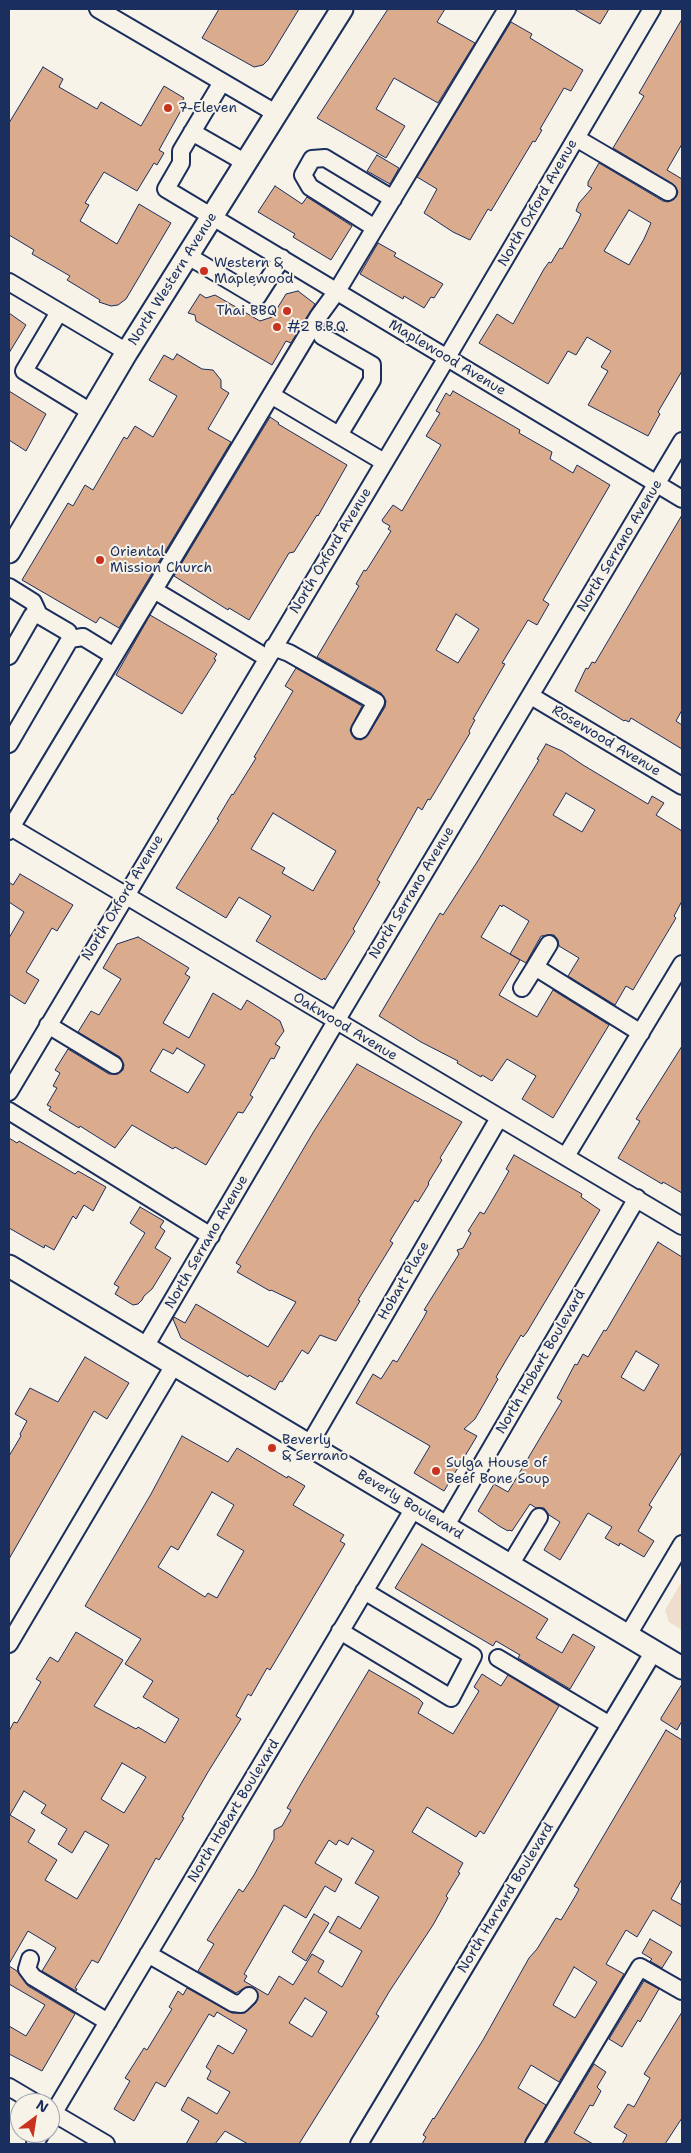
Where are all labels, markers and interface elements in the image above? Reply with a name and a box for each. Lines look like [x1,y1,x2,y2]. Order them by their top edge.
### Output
place label: 7-Eleven [178,100,237,116]
marker: 7-Eleven [162,102,174,114]
street label: North Oxford Avenue [495,136,581,270]
street label: North Western Avenue [125,209,221,349]
place label: Western & Maplewood [214,255,294,288]
marker: Western & Maplewood [198,265,210,277]
place label: Thai BBQ [216,303,277,319]
marker: Thai BBQ [281,305,293,317]
street label: Maplewood Avenue [385,316,509,400]
place label: #2 B.B.Q. [287,319,349,335]
marker: #2 B.B.Q. [271,321,283,333]
street label: North Serrano Avenue [574,477,666,615]
street label: North Oxford Avenue [287,485,375,617]
place label: Oriental Mission Church [110,544,212,576]
marker: Oriental Mission Church [94,554,106,566]
street label: Rosewood Avenue [549,702,663,780]
street label: North Serrano Avenue [366,824,458,962]
street label: North Oxford Avenue [79,832,167,964]
street label: Oakwood Avenue [290,989,400,1065]
street label: North Serrano Avenue [162,1172,252,1312]
street label: Hobart Place [375,1239,433,1323]
street label: North Hobart Boulevard [493,1287,589,1437]
place label: Beverly & Serrano [282,1432,348,1464]
marker: Beverly & Serrano [266,1442,278,1454]
place label: Sulga House of Beef Bone Soup [446,1455,550,1488]
marker: Sulga House of Beef Bone Soup [430,1465,442,1477]
street label: Beverly Boulevard [354,1467,466,1543]
street label: North Hobart Boulevard [185,1736,283,1886]
street label: North Harvard Boulevard [454,1820,558,1976]
north arrow [10,2093,60,2143]
text: N [33,2095,52,2117]

